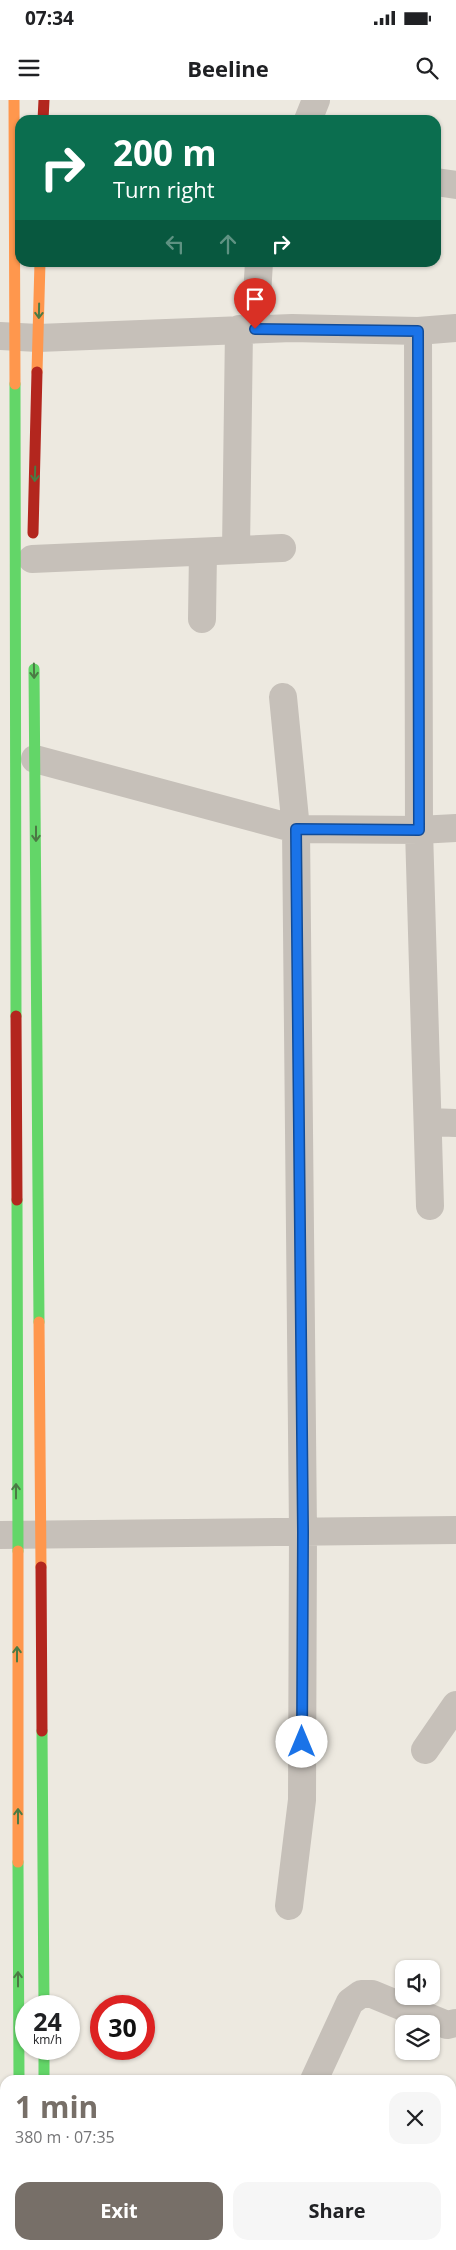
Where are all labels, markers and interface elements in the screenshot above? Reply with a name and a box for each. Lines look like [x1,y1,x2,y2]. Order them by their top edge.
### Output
text: 07:34 [25,5,74,31]
text: Beeline [187,53,269,83]
icon: menu [15,54,43,82]
icon: search [413,54,441,82]
text: 200 m [113,129,217,176]
icon: right [30,135,95,200]
text: Turn right [113,174,215,204]
icon: left [161,230,189,258]
icon: ahead [214,230,242,258]
icon: right [267,230,295,258]
pin [234,278,276,329]
icon: arrive [241,285,269,313]
one-way arrow [34,302,44,319]
one-way arrow [30,465,39,481]
one-way arrow [29,662,39,679]
one-way arrow [31,825,41,841]
one-way arrow [11,1484,21,1500]
one-way arrow [12,1646,22,1662]
position arrow [275,1715,327,1767]
one-way arrow [13,1809,23,1825]
map controls [395,1960,440,2060]
button: sound [395,1960,440,2005]
one-way arrow [13,1971,23,1988]
speed limit sign: 30 [90,1995,155,2060]
text: 24 [33,2004,62,2038]
button: layers [395,2015,440,2060]
text: km/h [33,2031,62,2048]
text: 1 min [15,2086,98,2127]
button: close [389,2092,441,2144]
text: 380 m · 07:35 [15,2126,115,2148]
button: Exit [15,2182,223,2240]
button: Share [233,2182,441,2240]

